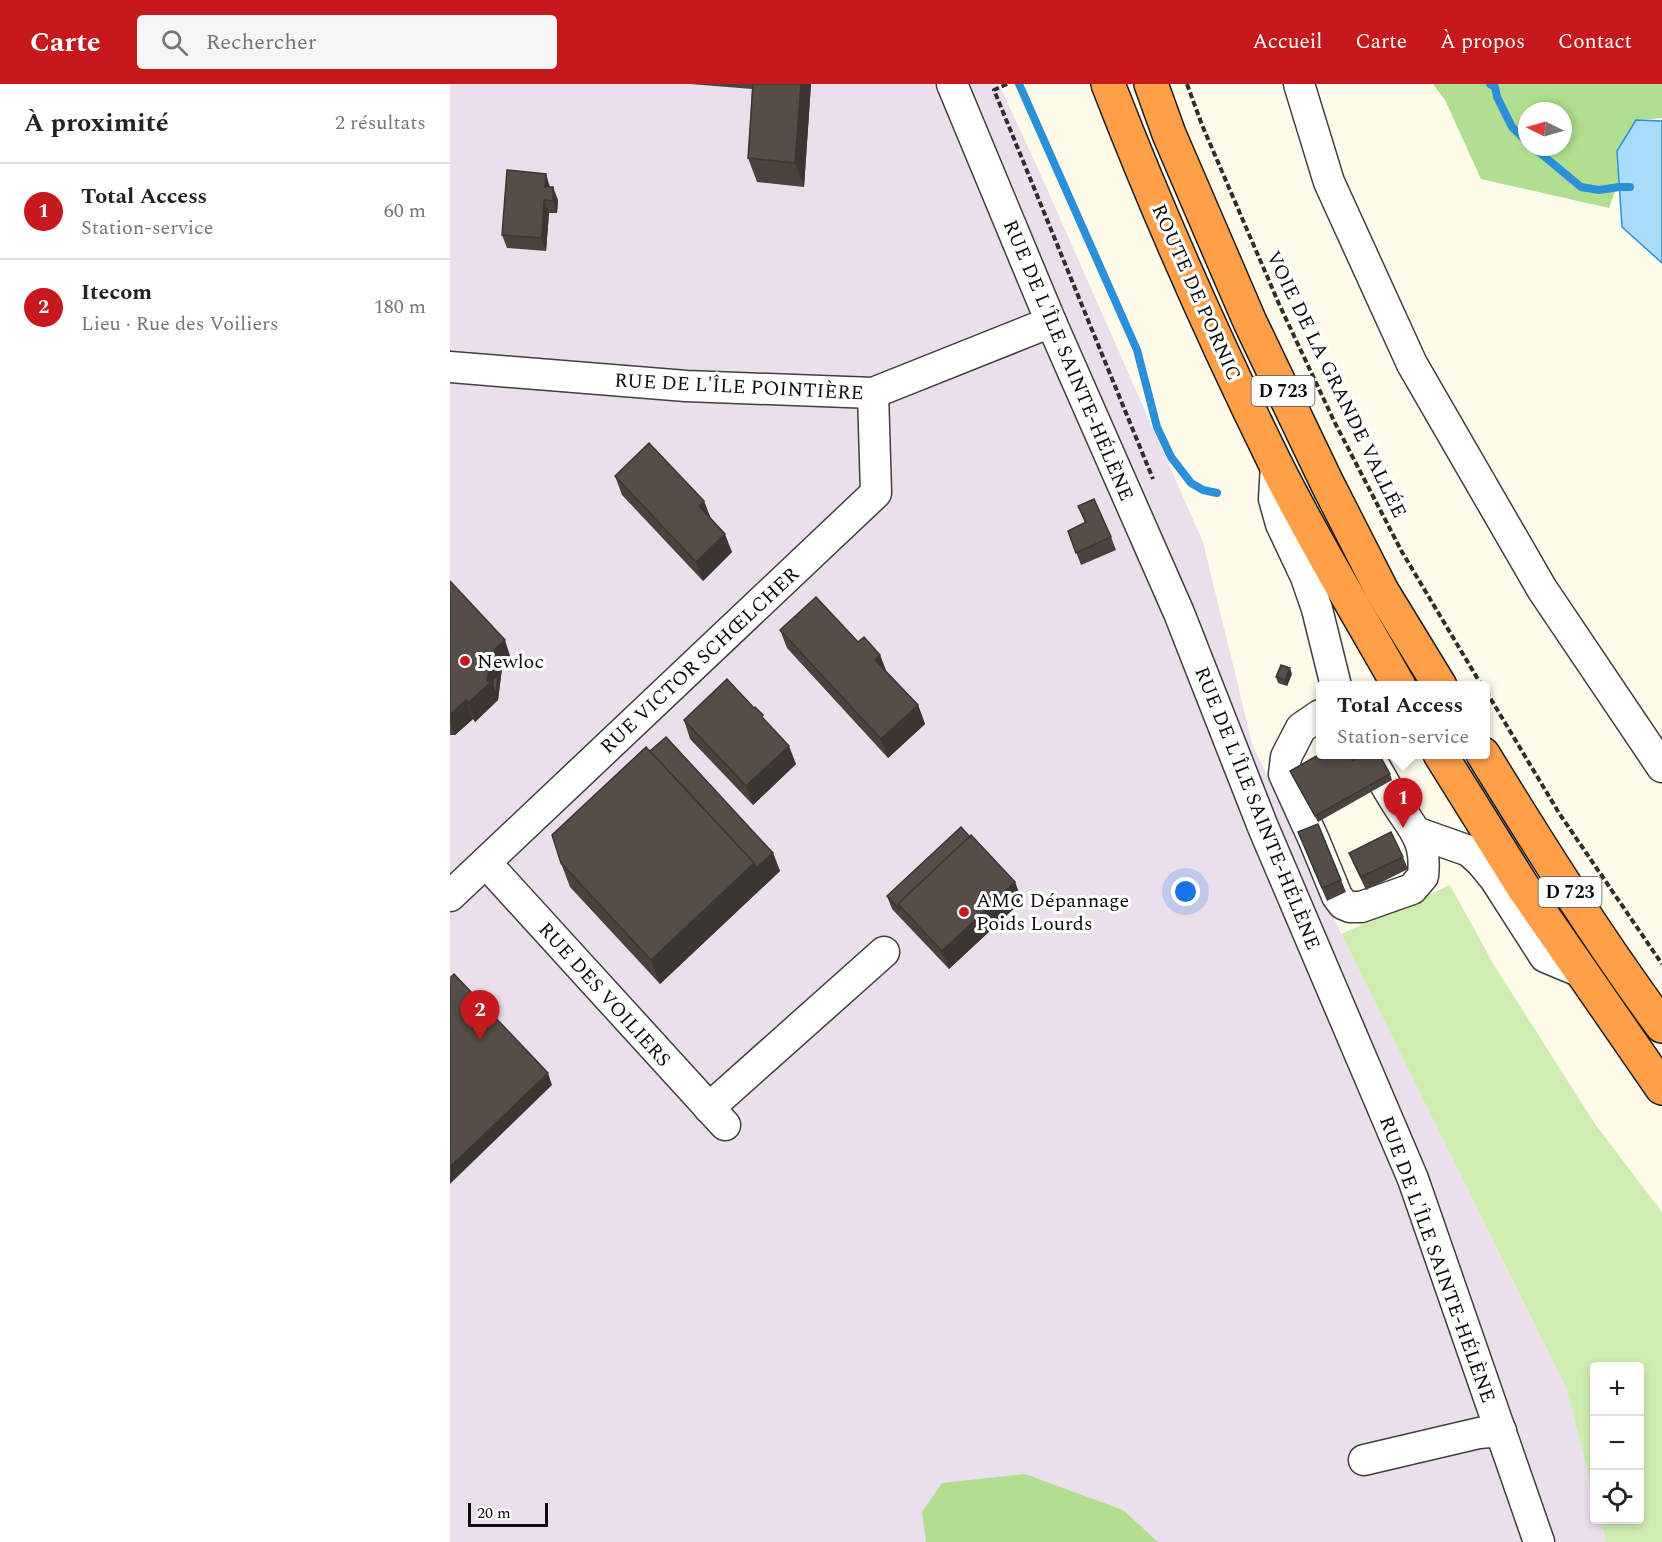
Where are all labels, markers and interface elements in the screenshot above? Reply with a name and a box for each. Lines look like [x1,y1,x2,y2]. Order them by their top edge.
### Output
search box [137,15,557,69]
text: Carte [30,21,101,64]
icon: search [158,26,191,59]
text: Rechercher [206,26,316,59]
text: Accueil [1252,26,1323,58]
text: Carte [1356,26,1407,58]
text: À propos [1440,26,1525,58]
text: Contact [1558,26,1632,58]
north arrow [1518,102,1572,156]
text: À proximité [24,103,169,143]
text: 2 résultats [335,108,426,138]
text: Total Access [81,180,207,213]
text: 1 [38,196,49,226]
text: 60 m [384,196,426,226]
street label: ROUTE DE PORNIC [1144,199,1249,386]
text: Station-service [81,213,213,243]
street label: RUE DE L'ÎLE SAINTE-HÉLÈNE [995,215,1141,506]
street label: VOIE DE LA GRANDE VALLÉE [1258,246,1414,523]
text: Itecom [81,276,152,309]
text: 2 [38,292,49,322]
text: 180 m [374,292,426,322]
text: Lieu · Rue des Voiliers [81,309,279,339]
street label: RUE DE L'ÎLE POINTIÈRE [613,365,864,409]
road number: D 723 [1252,376,1314,406]
street label: RUE VICTOR SCHŒLCHER [593,560,807,761]
place label: Newloc [477,647,544,677]
marker: Newloc [458,654,472,668]
street label: RUE DE L'ÎLE SAINTE-HÉLÈNE [1186,662,1328,955]
popup [1316,681,1490,759]
text: Total Access [1337,689,1463,722]
text: Station-service [1337,722,1469,752]
pin: 1 [1384,778,1422,828]
your location [1171,877,1200,906]
road number: D 723 [1538,877,1602,907]
place label: AMC Dépannage Poids Lourds [976,886,1129,939]
marker: AMC Dépannage Poids Lourds [957,905,971,919]
street label: RUE DES VOILIERS [531,915,678,1074]
pin: 2 [460,990,500,1040]
street label: RUE DE L'ÎLE SAINTE-HÉLÈNE [1371,1112,1503,1407]
map controls [1590,1362,1644,1524]
button: + [1590,1362,1644,1416]
button: − [1590,1416,1644,1470]
button: locate [1590,1470,1644,1524]
scale bar [468,1500,548,1528]
text: 20 m [477,1501,511,1525]

